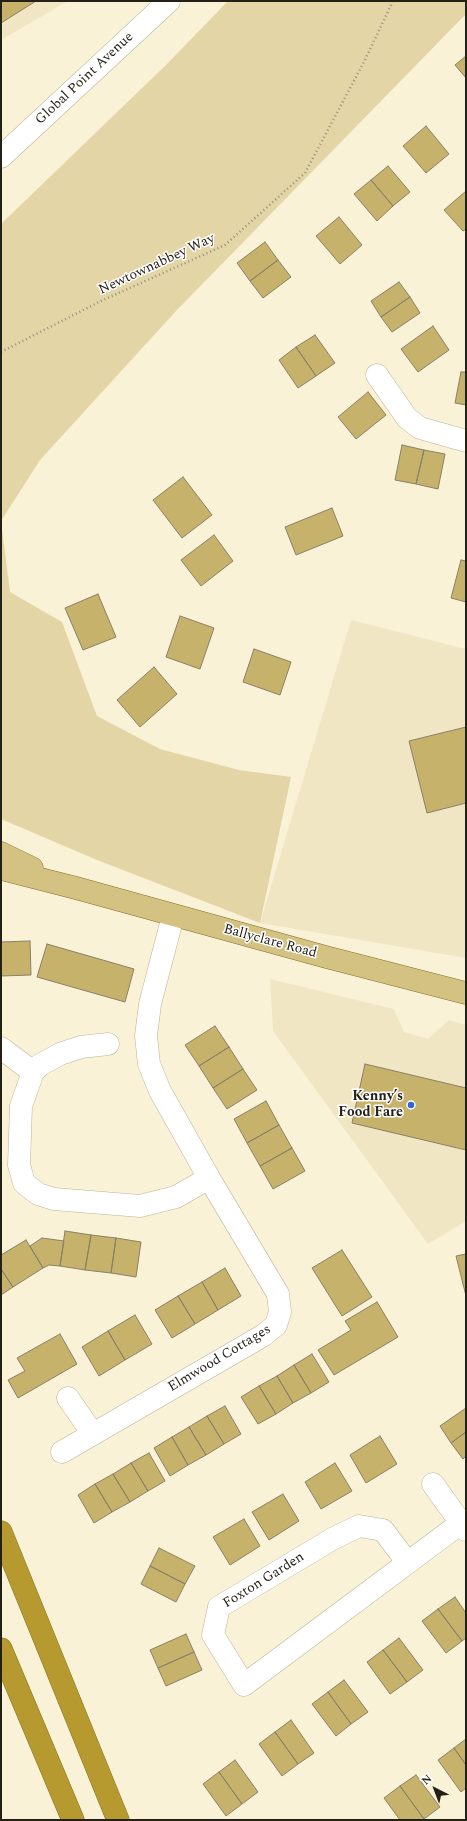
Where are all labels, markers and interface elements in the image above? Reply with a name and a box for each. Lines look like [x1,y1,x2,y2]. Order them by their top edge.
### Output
street label: Global Point Avenue [32,29,138,129]
street label: Newtownabbey Way [96,231,218,299]
street label: Ballyclare Road [221,921,319,963]
place label: Kenny’s Food Fare [338,1089,403,1122]
marker: Kenny’s Food Fare [406,1100,416,1110]
street label: Elmwood Cottages [166,1322,274,1396]
street label: Foxton Garden [220,1549,308,1613]
north arrow [415,1769,455,1809]
text: N [418,1770,436,1789]

